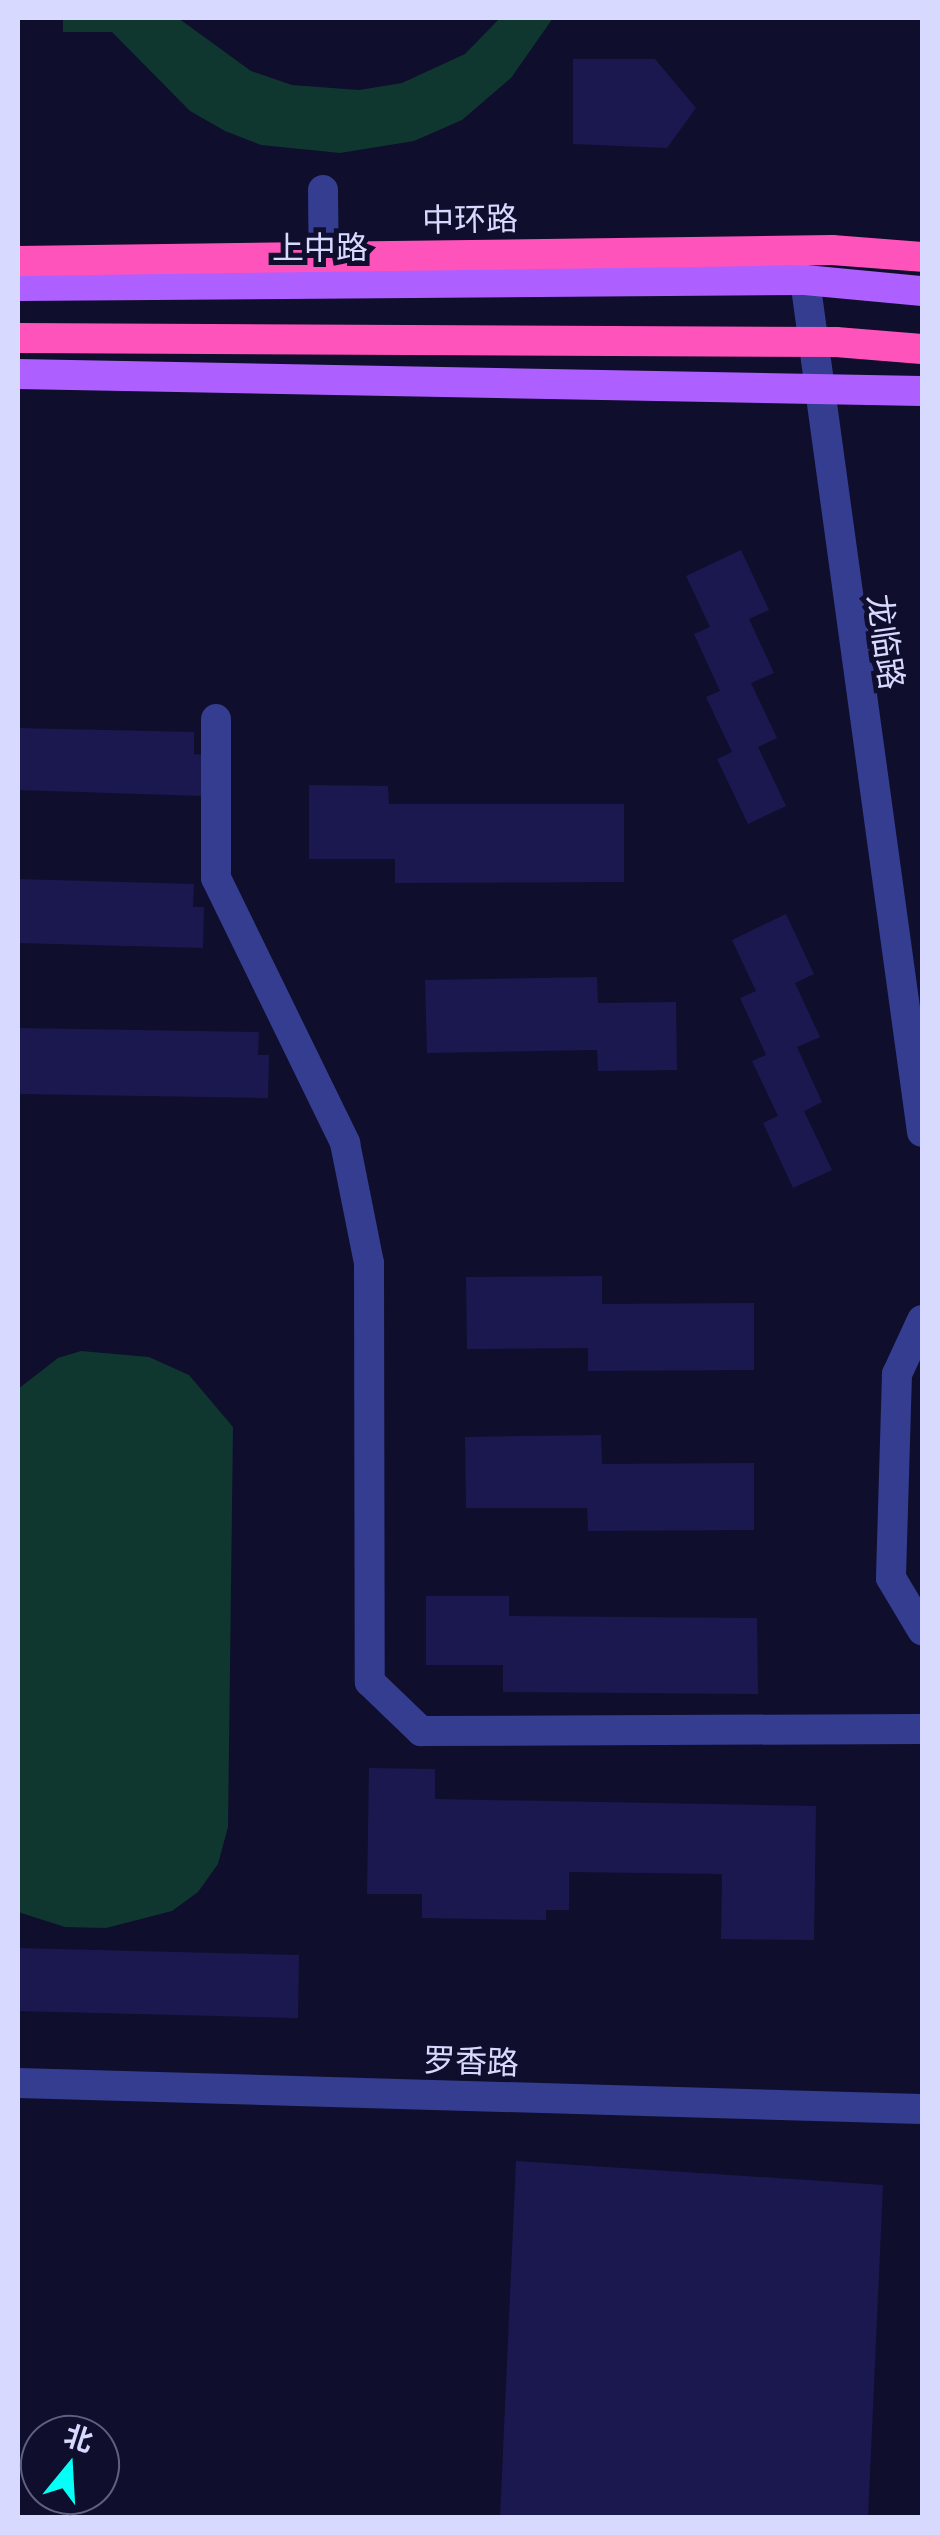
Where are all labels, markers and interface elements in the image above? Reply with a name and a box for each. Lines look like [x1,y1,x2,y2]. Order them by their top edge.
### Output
street label: 中环路 [422,200,518,240]
street label: 上中路 [272,229,368,267]
street label: 龙临路 [859,592,911,692]
street label: 罗香路 [422,2041,520,2083]
north arrow [20,2415,120,2515]
text: 北 [60,2418,97,2458]

